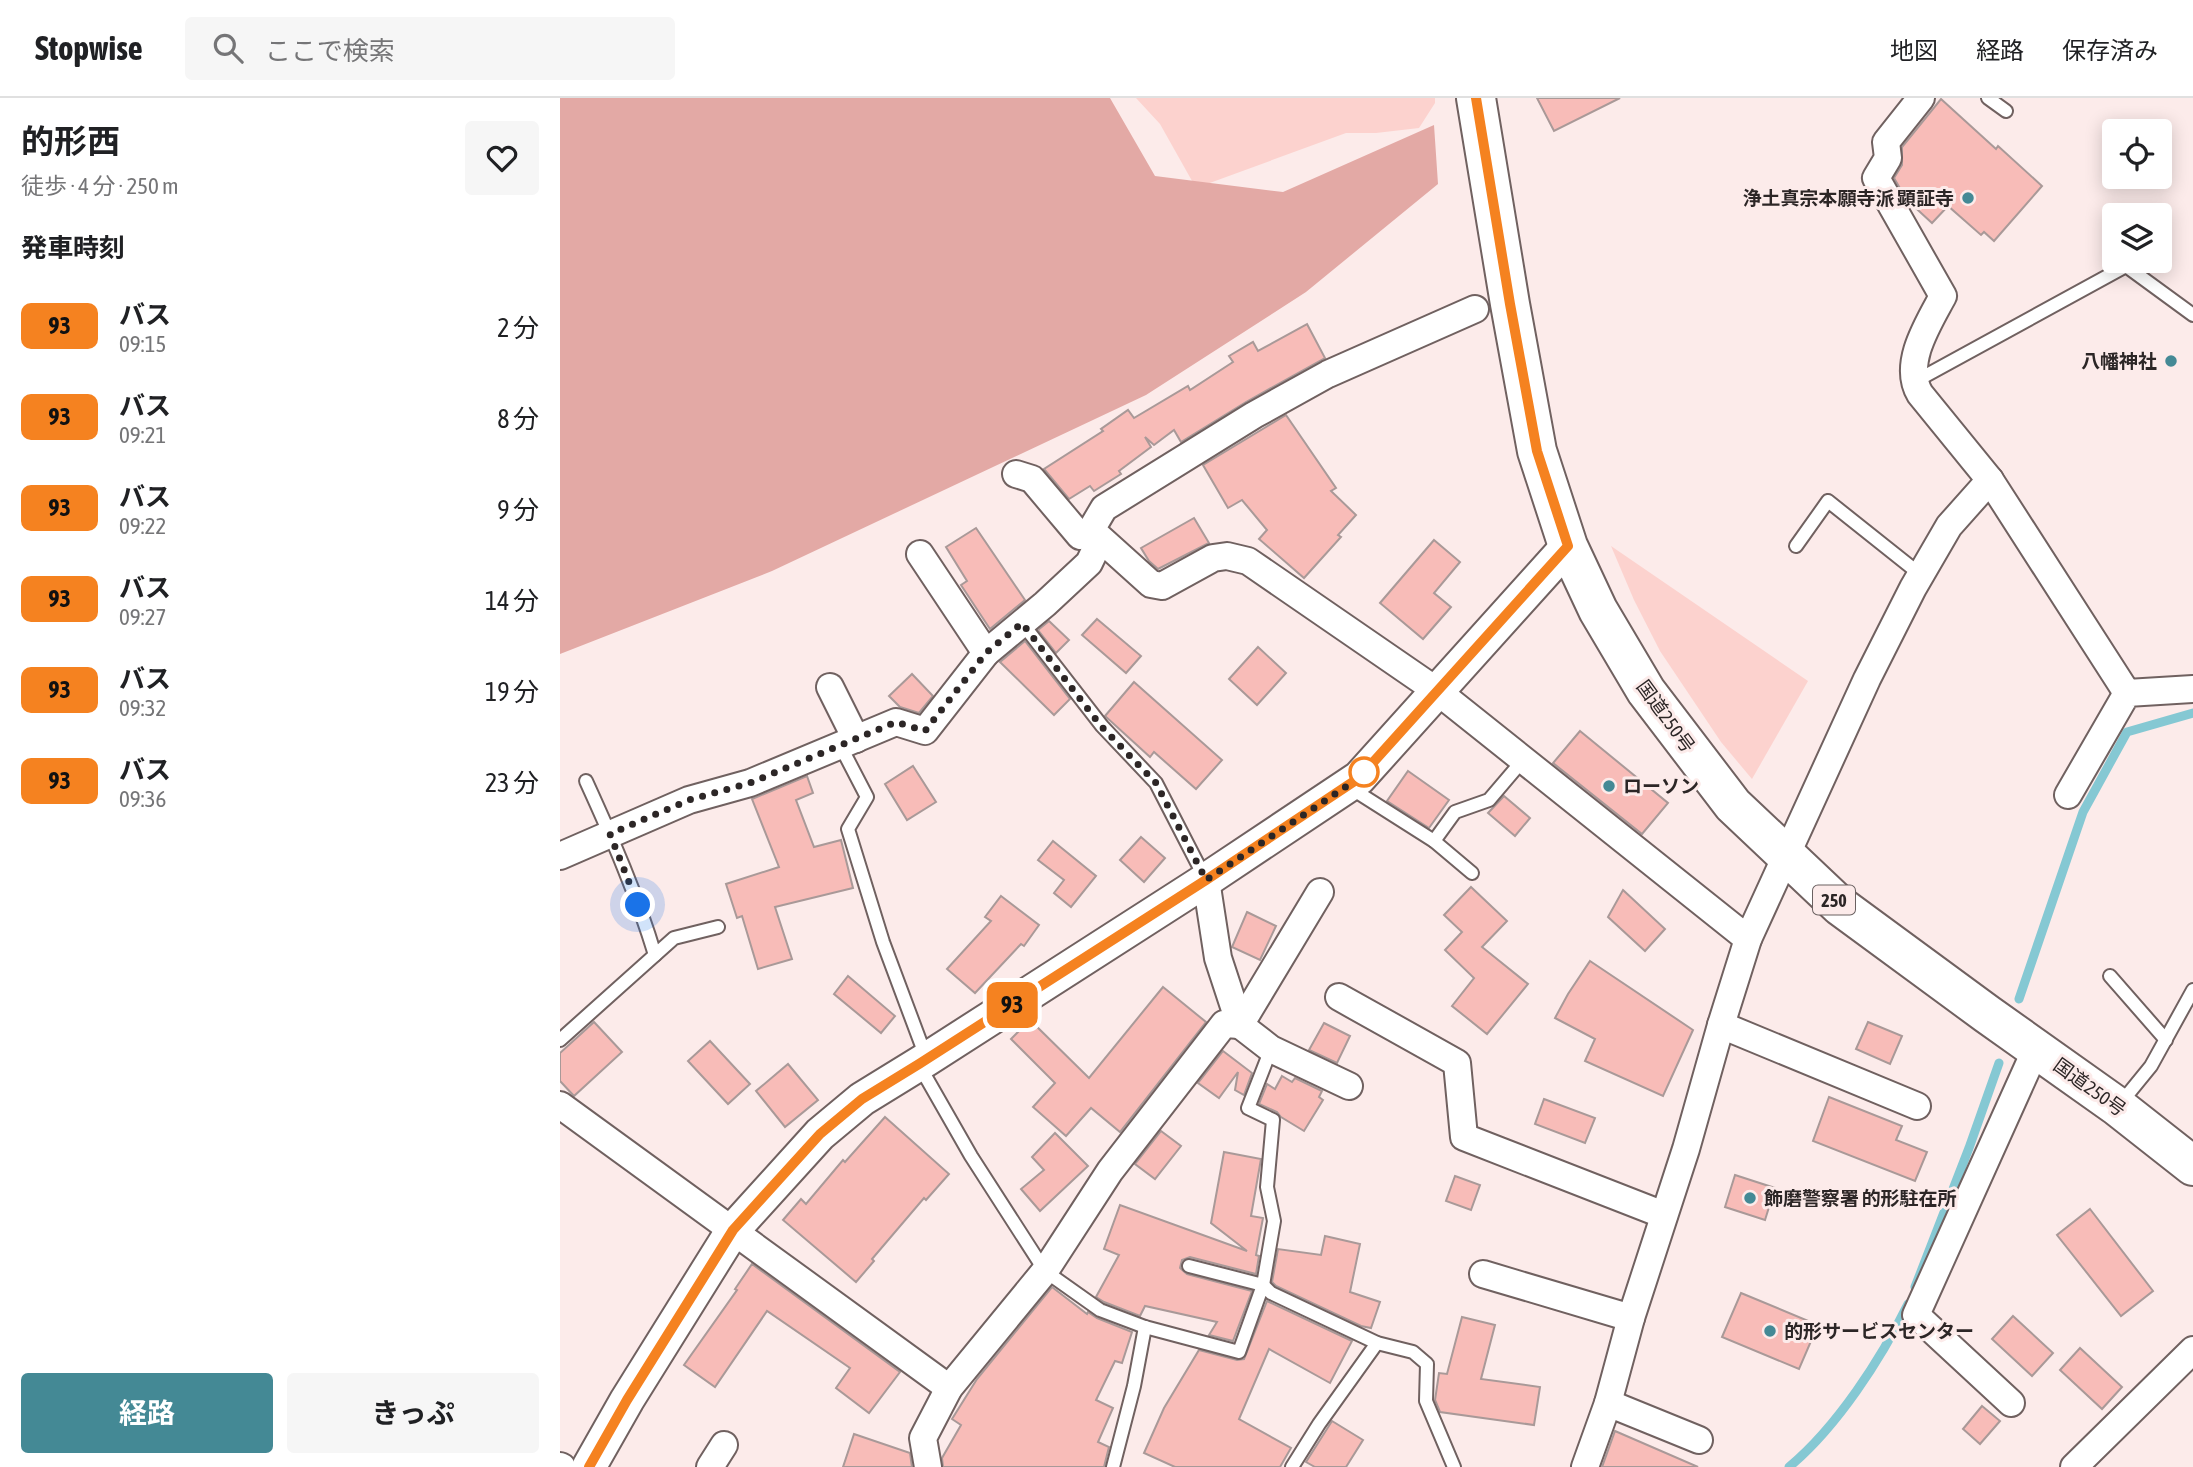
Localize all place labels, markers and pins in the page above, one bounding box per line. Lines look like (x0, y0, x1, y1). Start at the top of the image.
place label: 浄土真宗本願寺派 顕証寺 (1742, 187, 1954, 209)
marker: 浄土真宗本願寺派 顕証寺 (1960, 190, 1976, 206)
place label: 八幡神社 (2081, 350, 2157, 372)
marker: 八幡神社 (2163, 353, 2179, 369)
unlabelled marker (1349, 757, 1379, 787)
place label: ローソン (1623, 775, 1699, 797)
marker: ローソン (1601, 778, 1617, 794)
place label: 飾磨警察署 的形駐在所 (1764, 1187, 1957, 1209)
marker: 飾磨警察署 的形駐在所 (1742, 1190, 1758, 1206)
place label: 的形サービスセンター (1784, 1320, 1974, 1342)
marker: 的形サービスセンター (1762, 1323, 1778, 1339)

